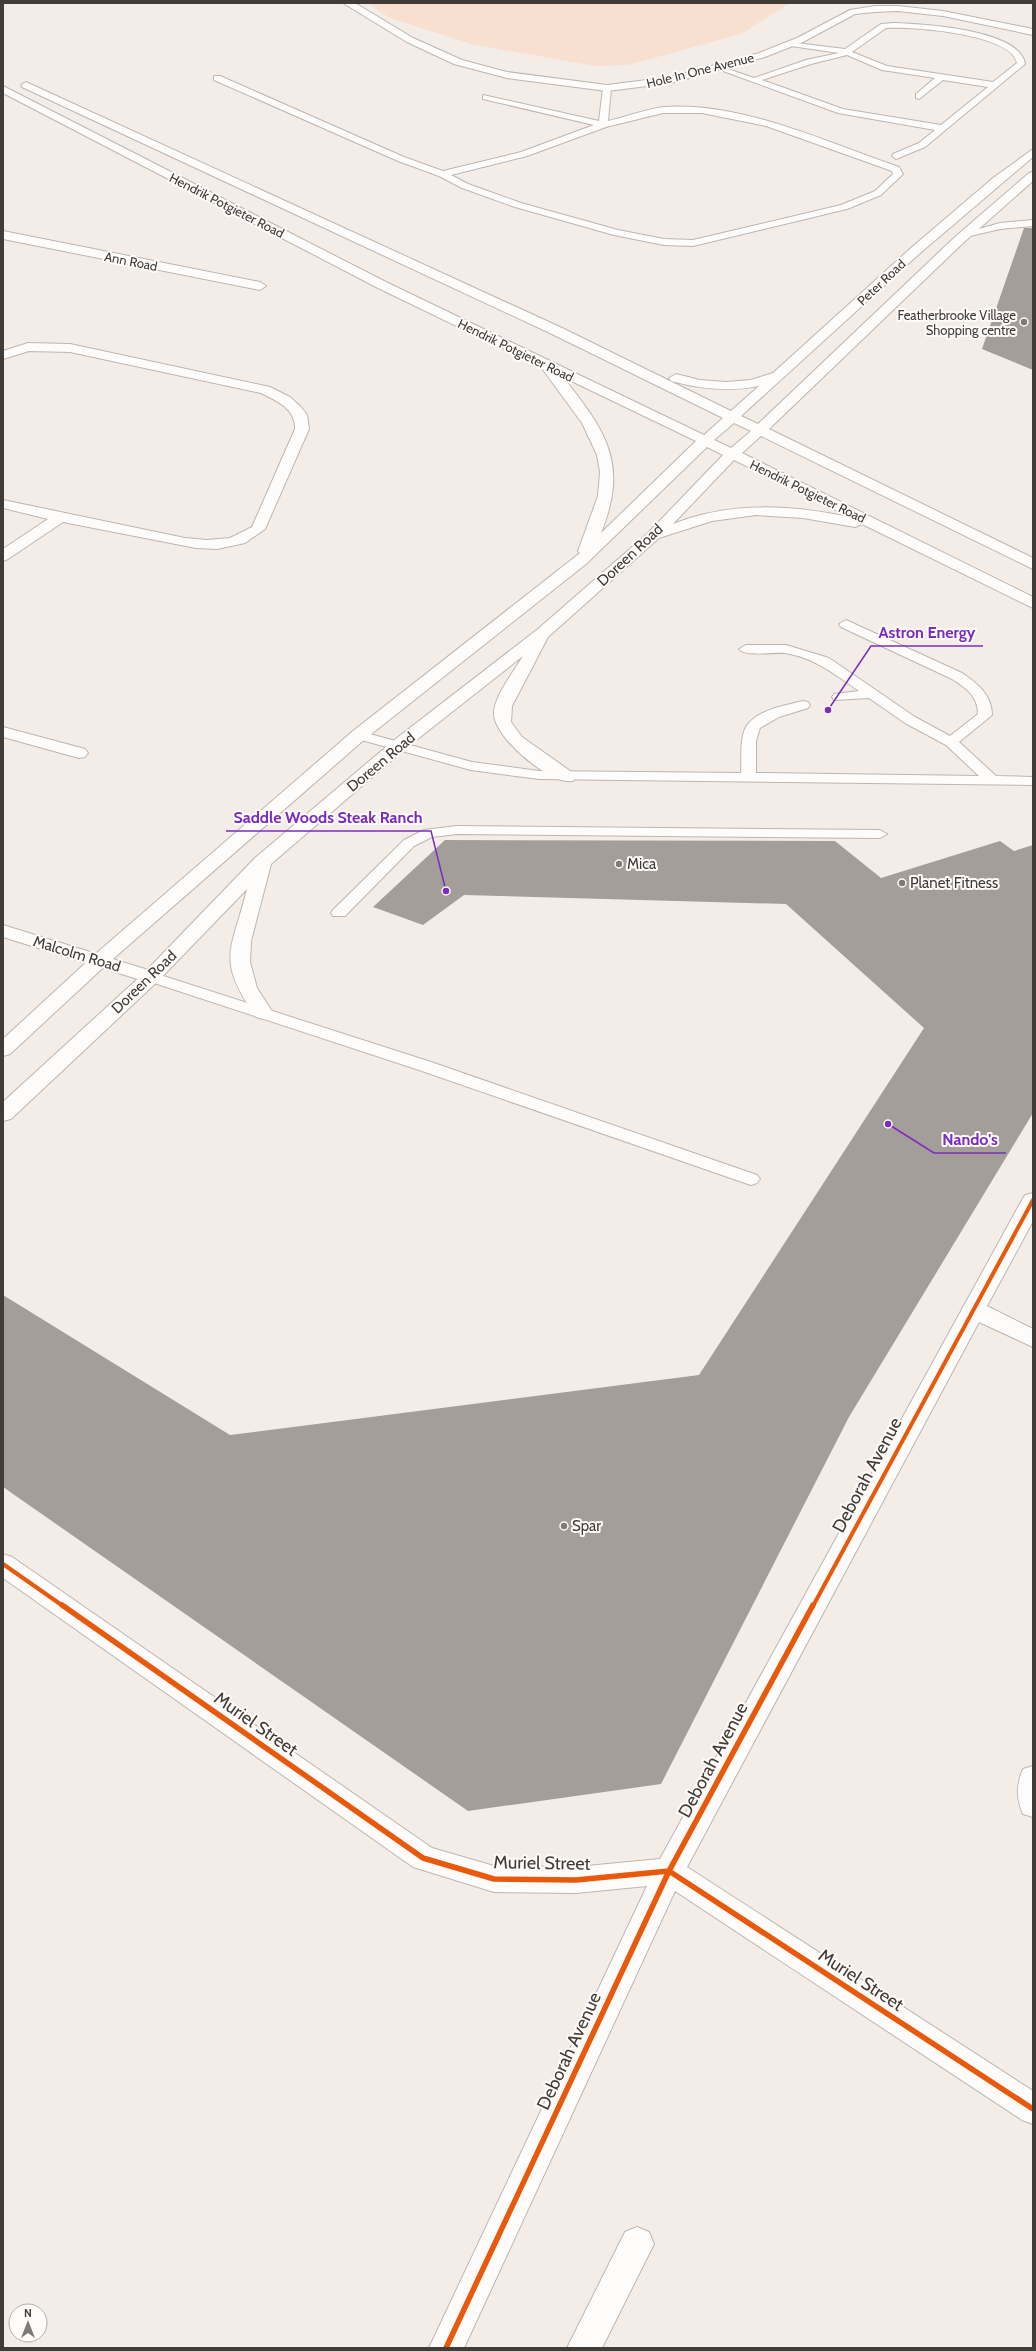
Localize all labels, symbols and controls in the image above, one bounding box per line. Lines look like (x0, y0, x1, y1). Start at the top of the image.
street label: Hole In One Avenue (645, 49, 756, 91)
street label: Hendrik Potgieter Road (167, 169, 287, 241)
street label: Ann Road (103, 248, 159, 274)
street label: Peter Road (854, 256, 908, 308)
place label: Featherbrooke Village Shopping centre (897, 307, 1016, 338)
street label: Hendrik Potgieter Road (456, 315, 576, 385)
marker: Featherbrooke Village Shopping centre (1019, 317, 1029, 327)
street label: Hendrik Potgieter Road (748, 456, 868, 526)
street label: Doreen Road (593, 520, 667, 590)
callout: Astron Energy (871, 618, 983, 646)
text: Astron Energy (879, 623, 976, 642)
street label: Doreen Road (343, 728, 419, 796)
callout: Saddle Woods Steak Ranch (226, 803, 431, 831)
text: Saddle Woods Steak Ranch (233, 808, 423, 827)
place label: Mica (627, 855, 657, 873)
marker: Mica (614, 859, 624, 869)
place label: Planet Fitness (910, 874, 998, 892)
marker: Planet Fitness (897, 878, 907, 888)
street label: Malcolm Road (31, 932, 123, 976)
street label: Doreen Road (108, 947, 180, 1017)
callout: Nando's (934, 1125, 1006, 1153)
text: Nando's (942, 1130, 998, 1149)
street label: Deborah Avenue (827, 1414, 907, 1536)
place label: Spar (572, 1517, 601, 1535)
marker: Spar (559, 1521, 569, 1531)
street label: Muriel Street (210, 1687, 302, 1761)
street label: Deborah Avenue (673, 1699, 753, 1821)
street label: Muriel Street (493, 1851, 591, 1875)
street label: Muriel Street (814, 1944, 908, 2016)
street label: Deborah Avenue (532, 1989, 606, 2113)
north arrow (8, 2303, 48, 2343)
text: N (24, 2306, 32, 2320)

